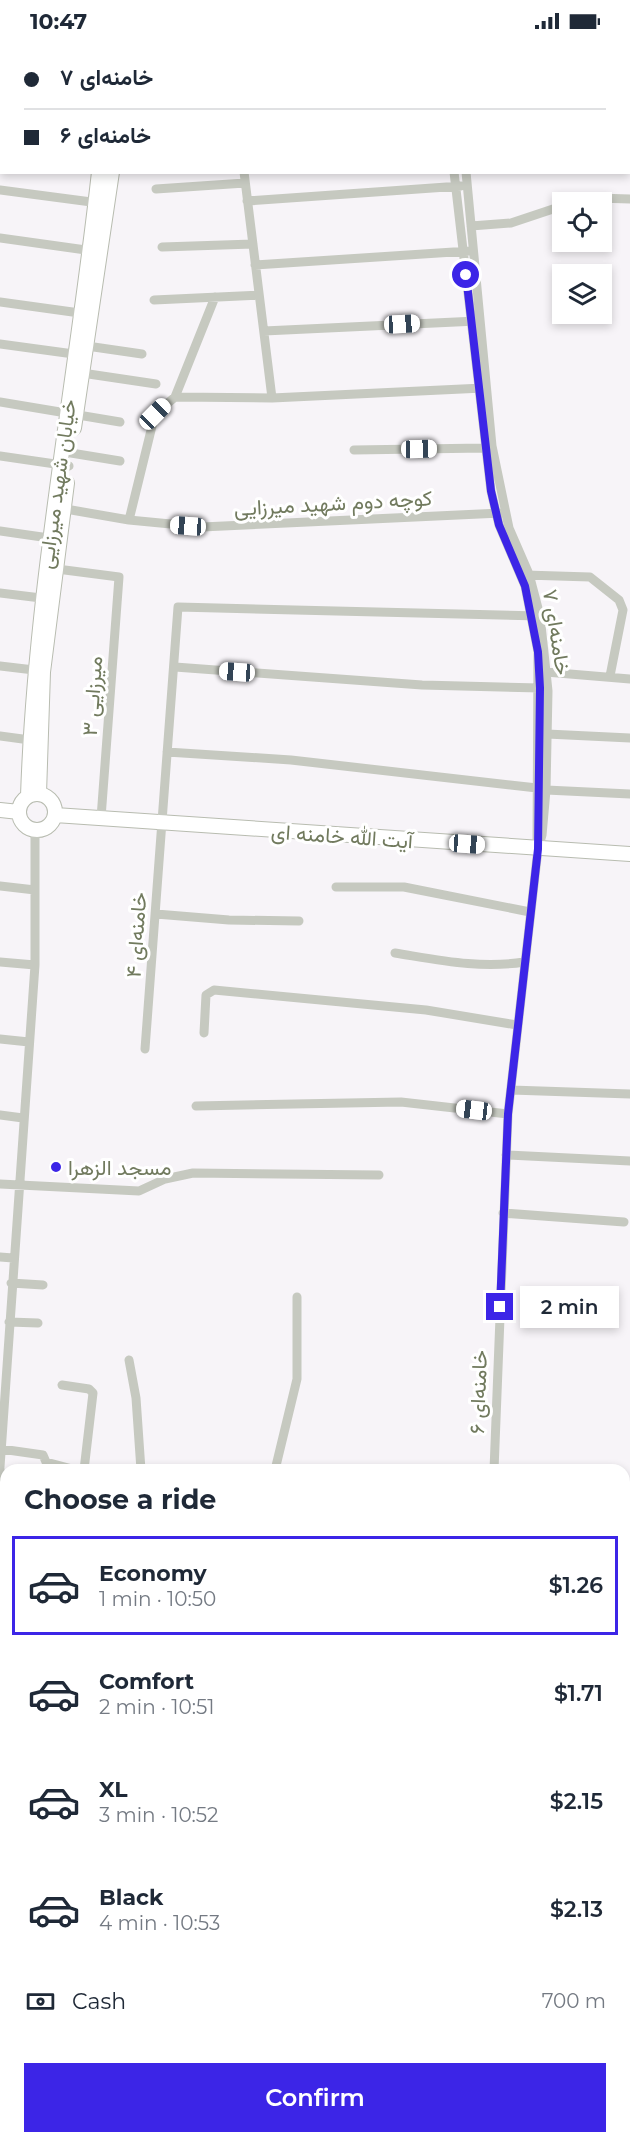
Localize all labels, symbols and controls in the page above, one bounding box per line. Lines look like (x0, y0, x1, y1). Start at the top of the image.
text: 10:47 (30, 8, 87, 35)
text: خامنه‌ای ۷ (60, 64, 153, 91)
text: خامنه‌ای ۶ (60, 122, 151, 149)
map controls (552, 192, 612, 324)
button: locate (552, 192, 612, 252)
route start (452, 261, 479, 288)
button: layers (552, 264, 612, 324)
car (384, 314, 420, 334)
car (136, 395, 174, 433)
street label: خیابان شهید میرزایی (33, 398, 82, 570)
car (401, 440, 437, 458)
street label: کوچه دوم شهید میرزایی (233, 485, 433, 523)
car (169, 516, 207, 536)
street label: خامنه‌ای ۷ (538, 587, 576, 677)
street label: میرزایی ۳ (77, 655, 108, 737)
car (218, 662, 256, 682)
street label: آیت الله خامنه ای (270, 819, 416, 854)
car (448, 834, 486, 854)
street label: خامنه‌ای ۴ (121, 891, 151, 979)
car (455, 1099, 493, 1121)
place label: مسجد الزهرا (68, 1155, 171, 1181)
marker: مسجد الزهرا (49, 1160, 63, 1174)
callout: 2 min (521, 1286, 620, 1328)
route end (486, 1293, 513, 1320)
text: 2 min (541, 1295, 598, 1319)
street label: خامنه‌ای ۶ (464, 1350, 492, 1434)
text: Choose a ride (24, 1483, 216, 1516)
icon: car (27, 1559, 81, 1613)
text: Economy (99, 1560, 207, 1587)
text: $1.26 (549, 1572, 603, 1599)
text: 1 min · 10:50 (99, 1587, 216, 1611)
icon: car (27, 1667, 81, 1721)
text: Comfort (99, 1668, 194, 1695)
text: $1.71 (554, 1680, 603, 1707)
text: 2 min · 10:51 (99, 1695, 214, 1719)
icon: car (27, 1775, 81, 1829)
text: XL (99, 1776, 128, 1803)
text: $2.15 (550, 1788, 603, 1815)
text: 3 min · 10:52 (99, 1803, 218, 1827)
icon: car (27, 1883, 81, 1937)
text: Black (99, 1884, 163, 1911)
text: $2.13 (550, 1896, 603, 1923)
text: 4 min · 10:53 (99, 1911, 220, 1935)
icon: cash (24, 1985, 57, 2018)
text: Cash (72, 1988, 126, 2015)
text: 700 m (542, 1989, 606, 2013)
button: Confirm (24, 2063, 606, 2132)

